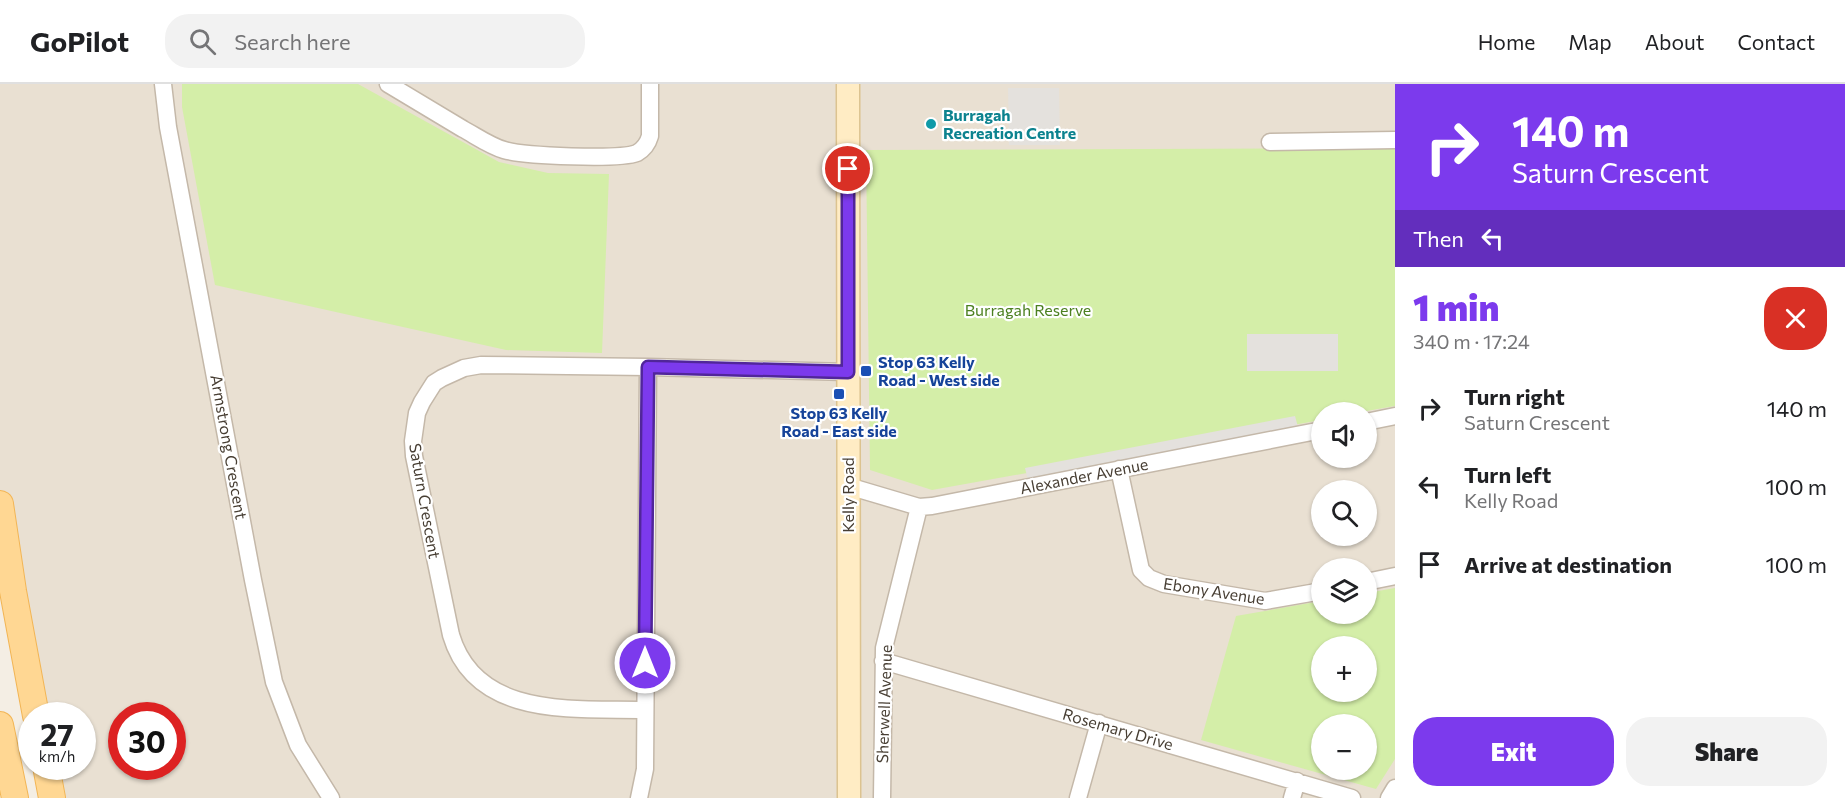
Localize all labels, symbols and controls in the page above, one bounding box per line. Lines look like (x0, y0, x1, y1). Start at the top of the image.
search box (165, 14, 585, 68)
text: GoPilot (30, 24, 129, 58)
icon: search (186, 25, 219, 58)
text: Search here (234, 28, 351, 55)
text: Home (1478, 29, 1535, 54)
text: Map (1568, 29, 1612, 54)
text: About (1645, 29, 1704, 54)
text: Contact (1737, 29, 1815, 54)
text: 140 m (1512, 104, 1629, 156)
place label: Burragah Recreation Centre (943, 105, 1076, 142)
icon: right (1413, 108, 1491, 186)
marker: Burragah Recreation Centre (924, 117, 938, 131)
pin (822, 143, 873, 194)
icon: arrive (831, 152, 864, 185)
text: Saturn Crescent (1512, 156, 1709, 189)
icon: left (1476, 222, 1509, 255)
text: Then (1413, 225, 1464, 252)
text: 1 min (1413, 284, 1499, 328)
button: close (1764, 287, 1827, 350)
park label: Burragah Reserve (965, 300, 1091, 319)
text: 340 m · 17:24 (1413, 329, 1530, 353)
place label: Stop 63 Kelly Road - West side (878, 352, 1000, 389)
marker: Stop 63 Kelly Road - West side (859, 364, 873, 378)
street label: Armstrong Crescent (207, 373, 252, 521)
text: Turn right (1464, 383, 1565, 410)
marker: Stop 63 Kelly Road - East side (832, 387, 846, 401)
icon: right (1413, 392, 1446, 425)
text: 140 m (1767, 395, 1827, 422)
map controls (1311, 402, 1377, 780)
button: sound (1311, 402, 1377, 468)
place label: Stop 63 Kelly Road - East side (781, 403, 897, 440)
text: Saturn Crescent (1464, 410, 1610, 434)
street label: Saturn Crescent (406, 442, 445, 560)
street label: Alexander Avenue (1018, 454, 1150, 497)
street label: Kelly Road (838, 457, 857, 533)
text: Turn left (1464, 461, 1551, 488)
icon: left (1413, 470, 1446, 503)
text: 100 m (1765, 473, 1827, 500)
button: search (1311, 480, 1377, 546)
text: Kelly Road (1464, 488, 1558, 512)
icon: arrive (1413, 548, 1446, 581)
text: Arrive at destination (1464, 551, 1672, 578)
text: 100 m (1765, 551, 1827, 578)
button: layers (1311, 558, 1377, 624)
street label: Ebony Avenue (1162, 573, 1266, 608)
position arrow (613, 631, 677, 695)
button: + (1311, 636, 1377, 702)
street label: Sherwell Avenue (872, 644, 895, 764)
speed limit sign: 30 (108, 702, 186, 780)
street label: Rosemary Drive (1061, 704, 1176, 753)
button: − (1311, 714, 1377, 780)
text: 27 (40, 715, 74, 752)
button: Exit (1413, 717, 1614, 786)
button: Share (1626, 717, 1827, 786)
text: km/h (39, 747, 75, 765)

